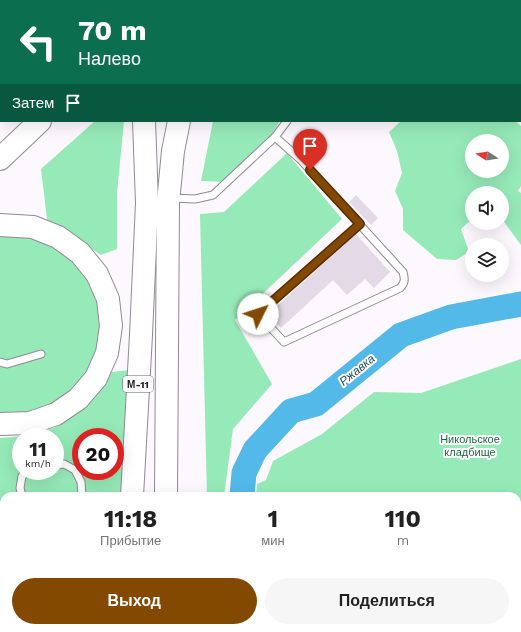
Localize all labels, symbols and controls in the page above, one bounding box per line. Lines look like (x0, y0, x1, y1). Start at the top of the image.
text: 70 m (78, 14, 147, 47)
icon: left (12, 16, 64, 68)
text: Налево (78, 48, 141, 69)
icon: arrive (62, 92, 84, 114)
text: Затем (12, 94, 54, 112)
pin (293, 129, 327, 170)
north arrow (465, 134, 509, 178)
map controls (465, 134, 509, 282)
icon: arrive (299, 135, 321, 157)
button: sound (465, 186, 509, 230)
button: layers (465, 238, 509, 282)
position arrow (237, 293, 279, 335)
water label: Ржавка (336, 351, 378, 389)
road number: М-11 (123, 376, 153, 392)
speed limit sign: 20 (72, 428, 124, 480)
park label: Никольское кладбище (440, 433, 500, 459)
text: 11 (29, 437, 47, 461)
text: km/h (25, 458, 51, 469)
text: 11:18 (104, 505, 157, 533)
text: 1 (268, 505, 278, 533)
text: 110 (385, 505, 421, 533)
text: Прибытие (100, 533, 161, 548)
text: мин (261, 533, 285, 548)
text: m (397, 533, 409, 548)
button: Выход (12, 578, 257, 624)
button: Поделиться (265, 578, 509, 624)

